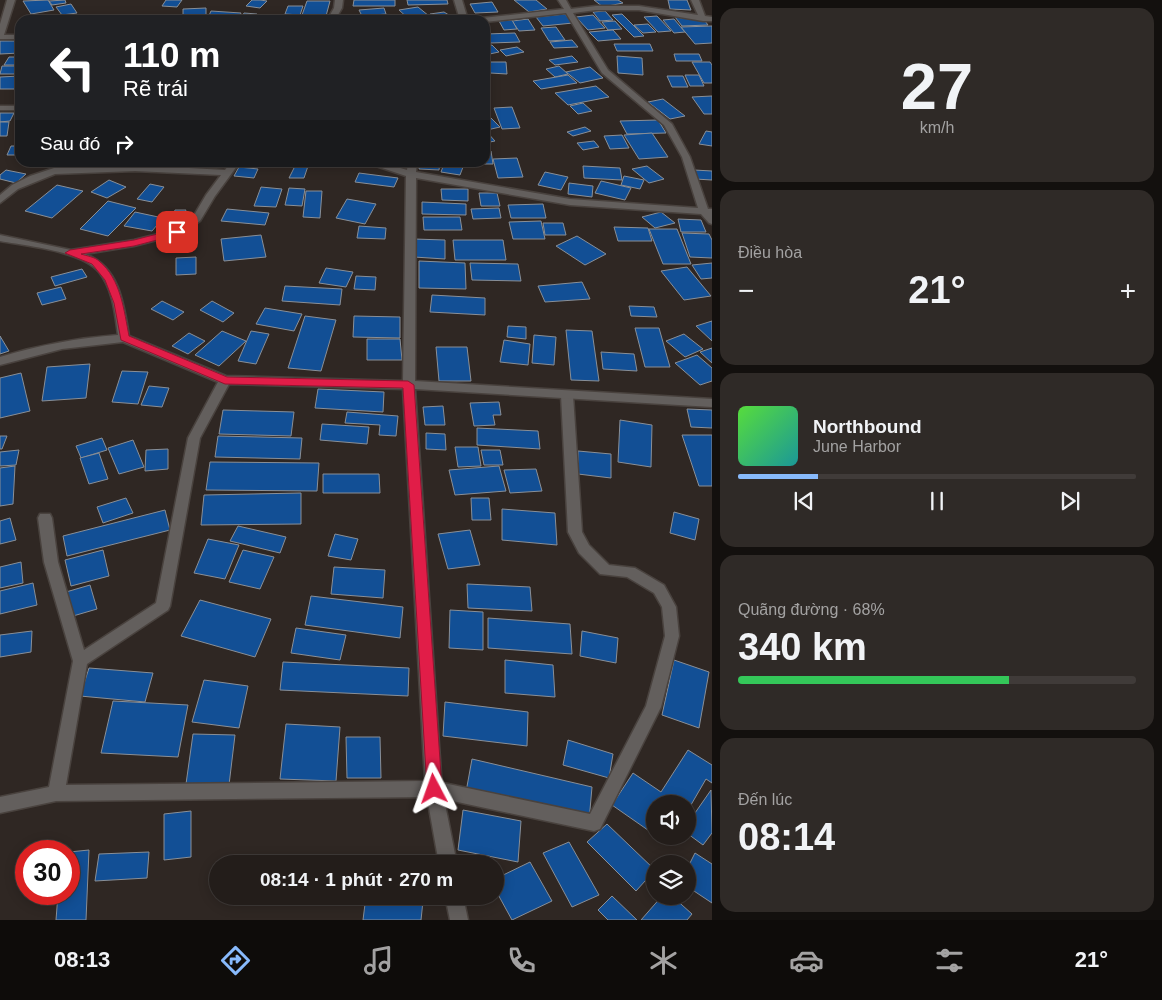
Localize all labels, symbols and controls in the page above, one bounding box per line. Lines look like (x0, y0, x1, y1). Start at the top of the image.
icon: left (40, 35, 105, 100)
text: 110 m (123, 35, 220, 74)
text: 27 (901, 50, 973, 123)
text: Rẽ trái (123, 76, 188, 101)
text: km/h (920, 119, 954, 136)
icon: right (110, 130, 138, 158)
text: Sau đó (40, 133, 100, 154)
pin (156, 211, 198, 253)
icon: arrive (163, 218, 191, 246)
text: Điều hòa (738, 244, 802, 261)
text: 21° (908, 269, 966, 311)
text: − (738, 275, 754, 306)
text: + (1120, 275, 1136, 306)
text: Northbound (813, 416, 922, 437)
text: June Harbor (813, 438, 901, 455)
icon: previous (790, 487, 818, 515)
icon: pause (923, 487, 951, 515)
icon: next (1056, 487, 1084, 515)
text: Quãng đường · 68% (738, 601, 885, 618)
text: 340 km (738, 626, 867, 668)
position arrow (407, 762, 459, 814)
text: Đến lúc (738, 791, 792, 808)
map controls (646, 795, 696, 905)
button: sound (646, 795, 696, 845)
text: 08:14 (738, 816, 835, 858)
speed limit sign: 30 (15, 840, 80, 905)
button: layers (646, 855, 696, 905)
text: 08:14 · 1 phút · 270 m (260, 869, 453, 890)
icon: directions (218, 943, 253, 978)
icon: music (361, 943, 396, 978)
icon: phone (504, 943, 539, 978)
icon: climate (646, 943, 681, 978)
icon: car (789, 943, 824, 978)
icon: filters (932, 943, 967, 978)
text: 08:13 (54, 947, 110, 972)
text: 21° (1075, 947, 1108, 972)

